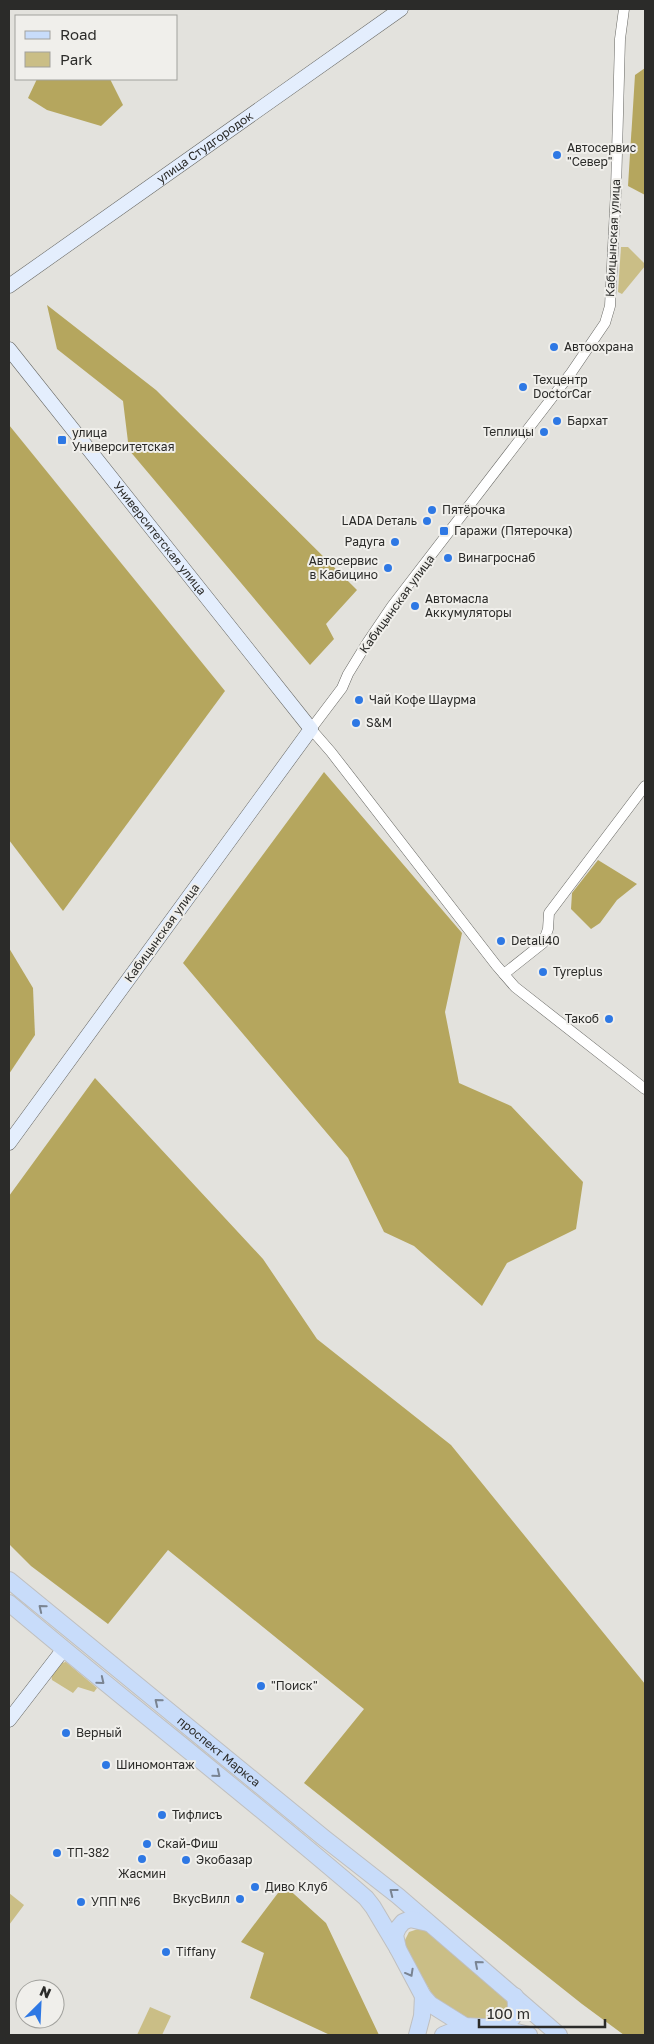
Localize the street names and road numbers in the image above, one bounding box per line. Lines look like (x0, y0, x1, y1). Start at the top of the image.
street label: улица Студгородок (154, 108, 256, 186)
street label: Кабицынская улица (602, 179, 623, 297)
street label: Университетская улица (110, 478, 210, 598)
street label: Кабицынская улица (356, 552, 437, 656)
street label: Кабицынская улица (121, 881, 202, 985)
street label: проспект Маркса (174, 1713, 263, 1790)

